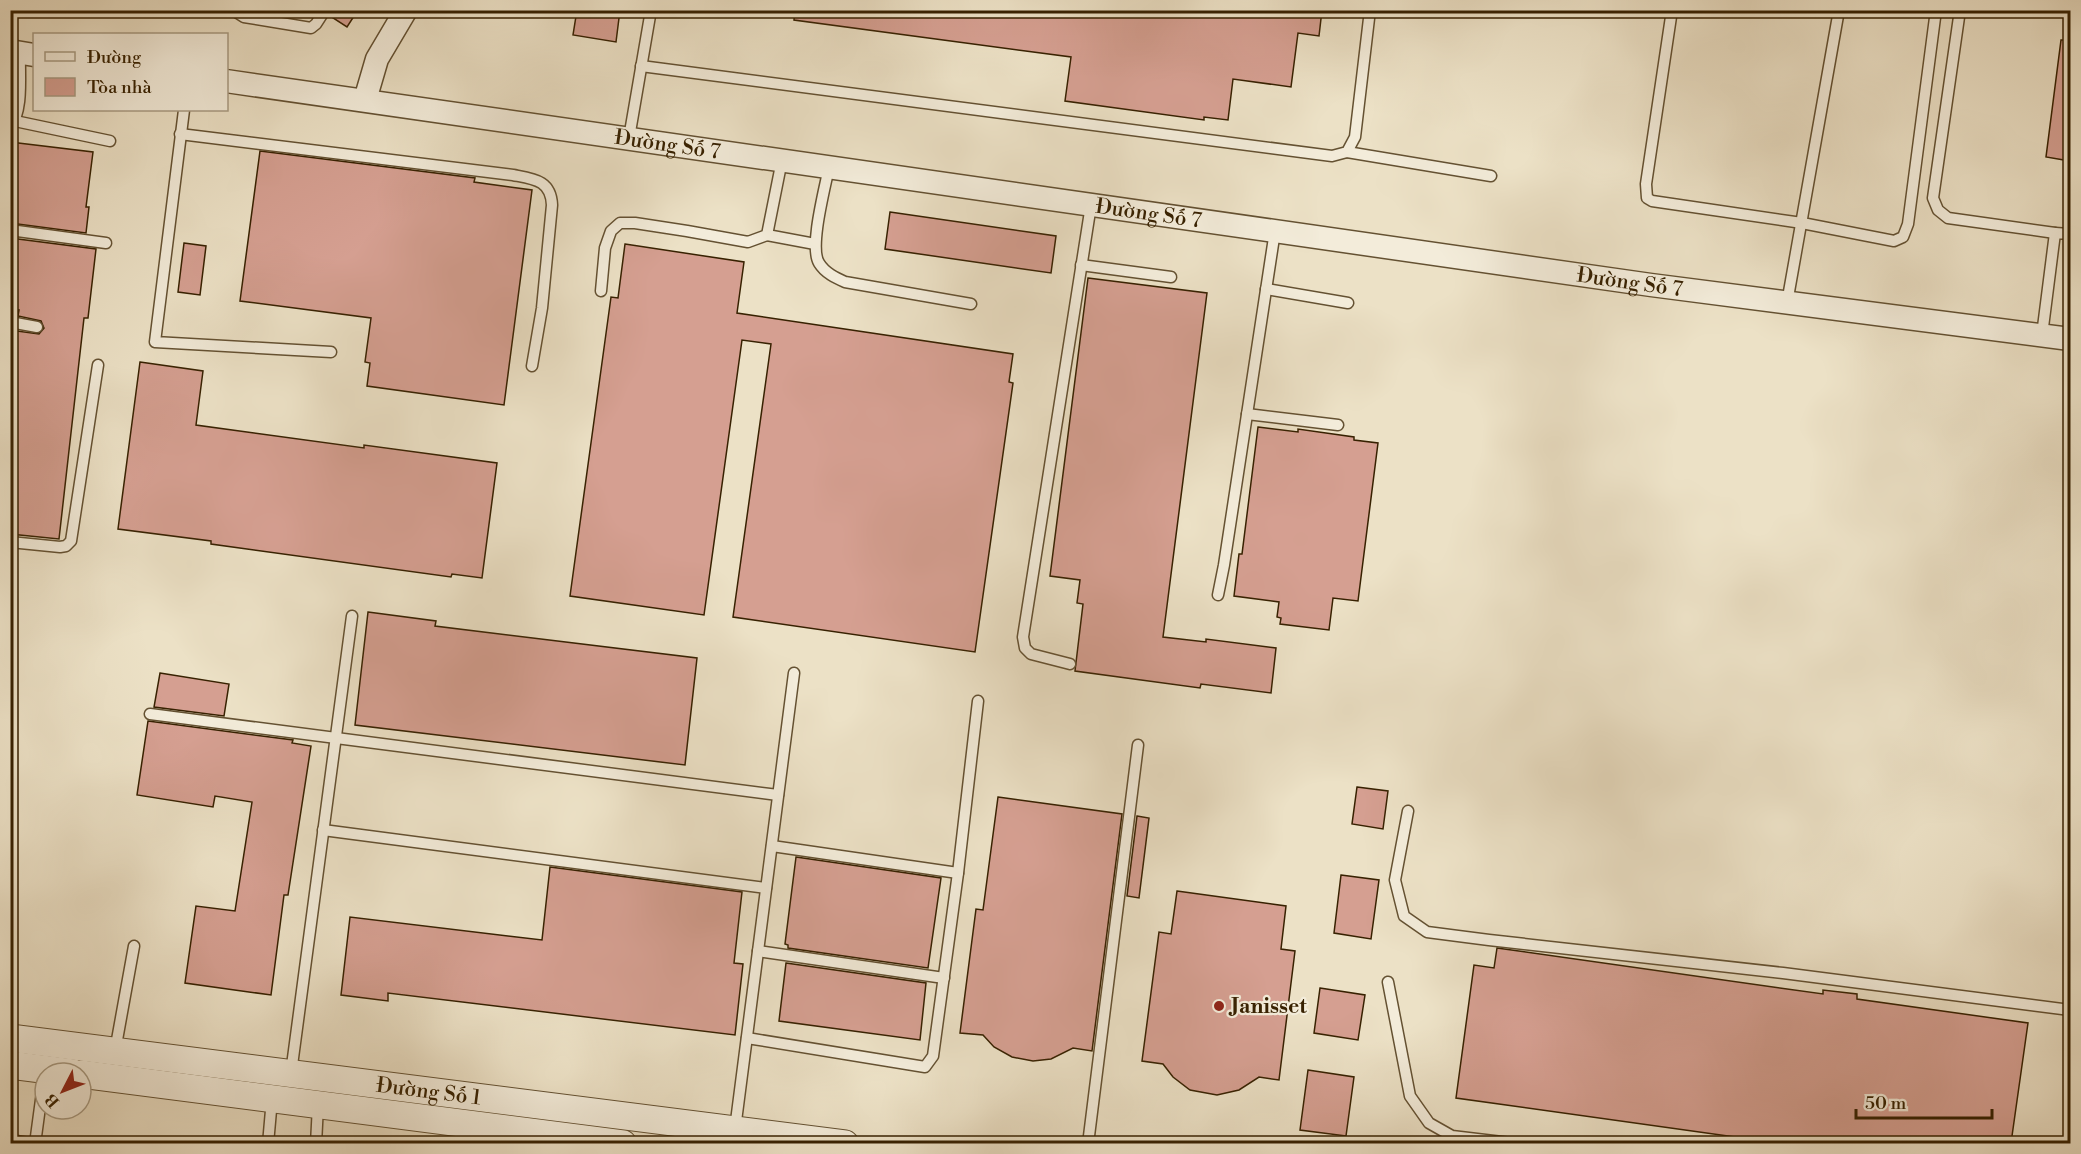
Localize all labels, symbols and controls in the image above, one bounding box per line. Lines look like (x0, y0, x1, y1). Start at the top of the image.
legend (33, 33, 228, 111)
text: Đường (87, 46, 142, 69)
text: Tòa nhà (87, 76, 152, 99)
street label: Đường Số 7 (613, 125, 722, 166)
street label: Đường Số 7 (1094, 194, 1203, 235)
street label: Đường Số 7 (1575, 263, 1684, 303)
place label: Janisset (1228, 994, 1307, 1020)
marker: Janisset (1212, 999, 1226, 1013)
north arrow (33, 1061, 93, 1121)
street label: Đường Số 1 (375, 1073, 482, 1112)
scale bar (1856, 1082, 1992, 1120)
text: B (41, 1089, 64, 1112)
text: 50 m (1865, 1092, 1907, 1115)

